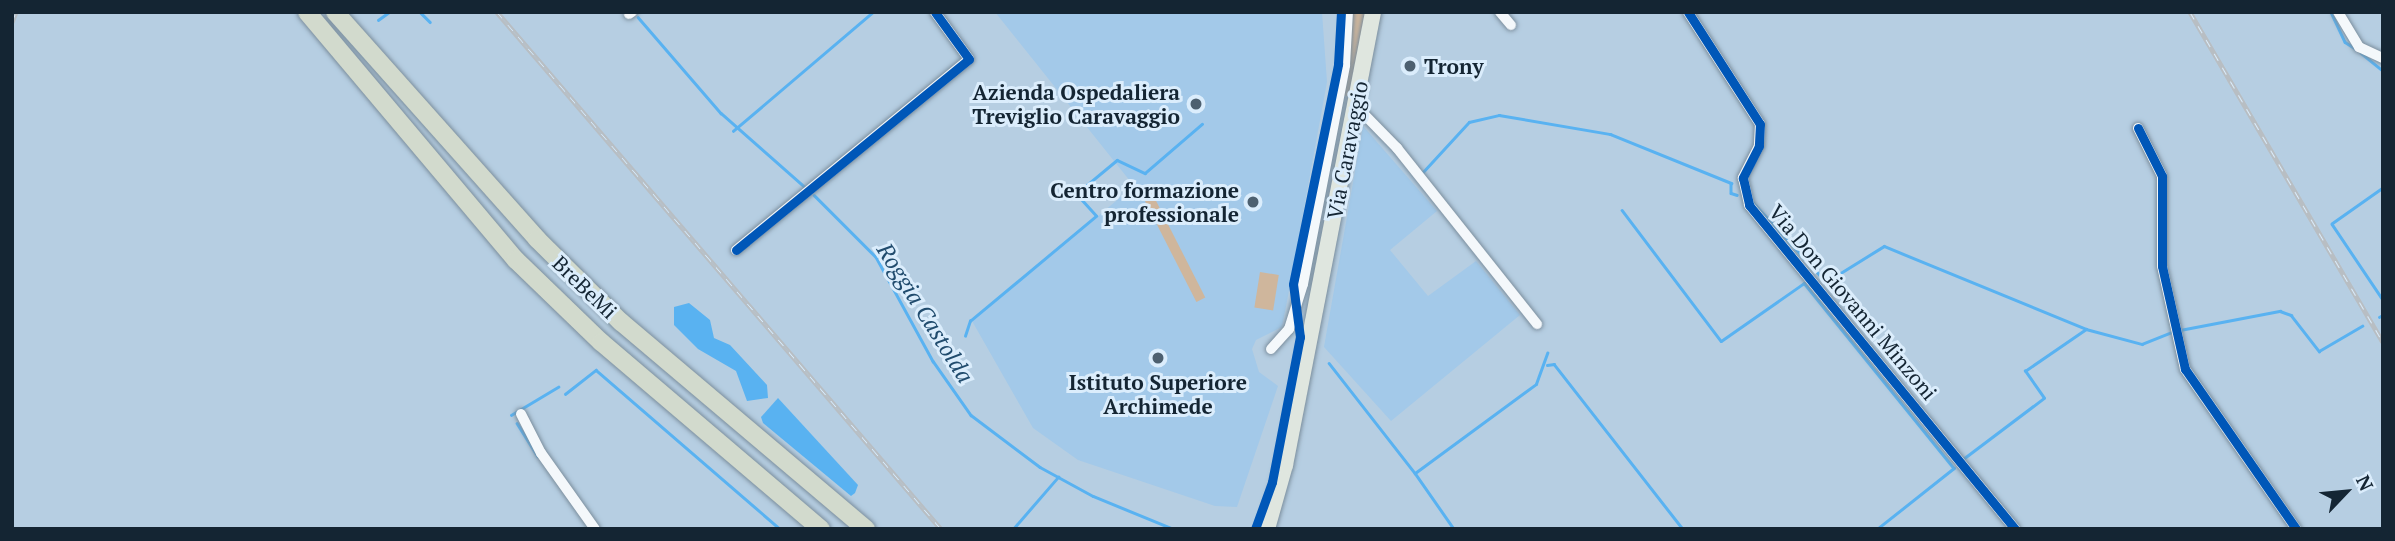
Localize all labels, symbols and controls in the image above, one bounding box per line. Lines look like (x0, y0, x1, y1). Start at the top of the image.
place label: Trony (1424, 53, 1484, 79)
marker: Trony (1402, 58, 1418, 74)
place label: Azienda Ospedaliera Treviglio Caravaggio (972, 79, 1180, 129)
street label: Via Caravaggio (1321, 79, 1373, 221)
marker: Azienda Ospedaliera Treviglio Caravaggio (1186, 94, 1206, 114)
place label: Centro formazione professionale (1050, 177, 1239, 227)
marker: Centro formazione professionale (1245, 194, 1261, 210)
street label: Via Don Giovanni Minzoni (1764, 199, 1942, 405)
water label: Roggia Castolda (871, 238, 979, 388)
street label: BreBeMi (548, 250, 622, 324)
marker: Istituto Superiore Archimede (1150, 350, 1166, 366)
place label: Istituto Superiore Archimede (1069, 369, 1247, 419)
north arrow (2311, 457, 2381, 527)
text: N (2351, 471, 2380, 495)

